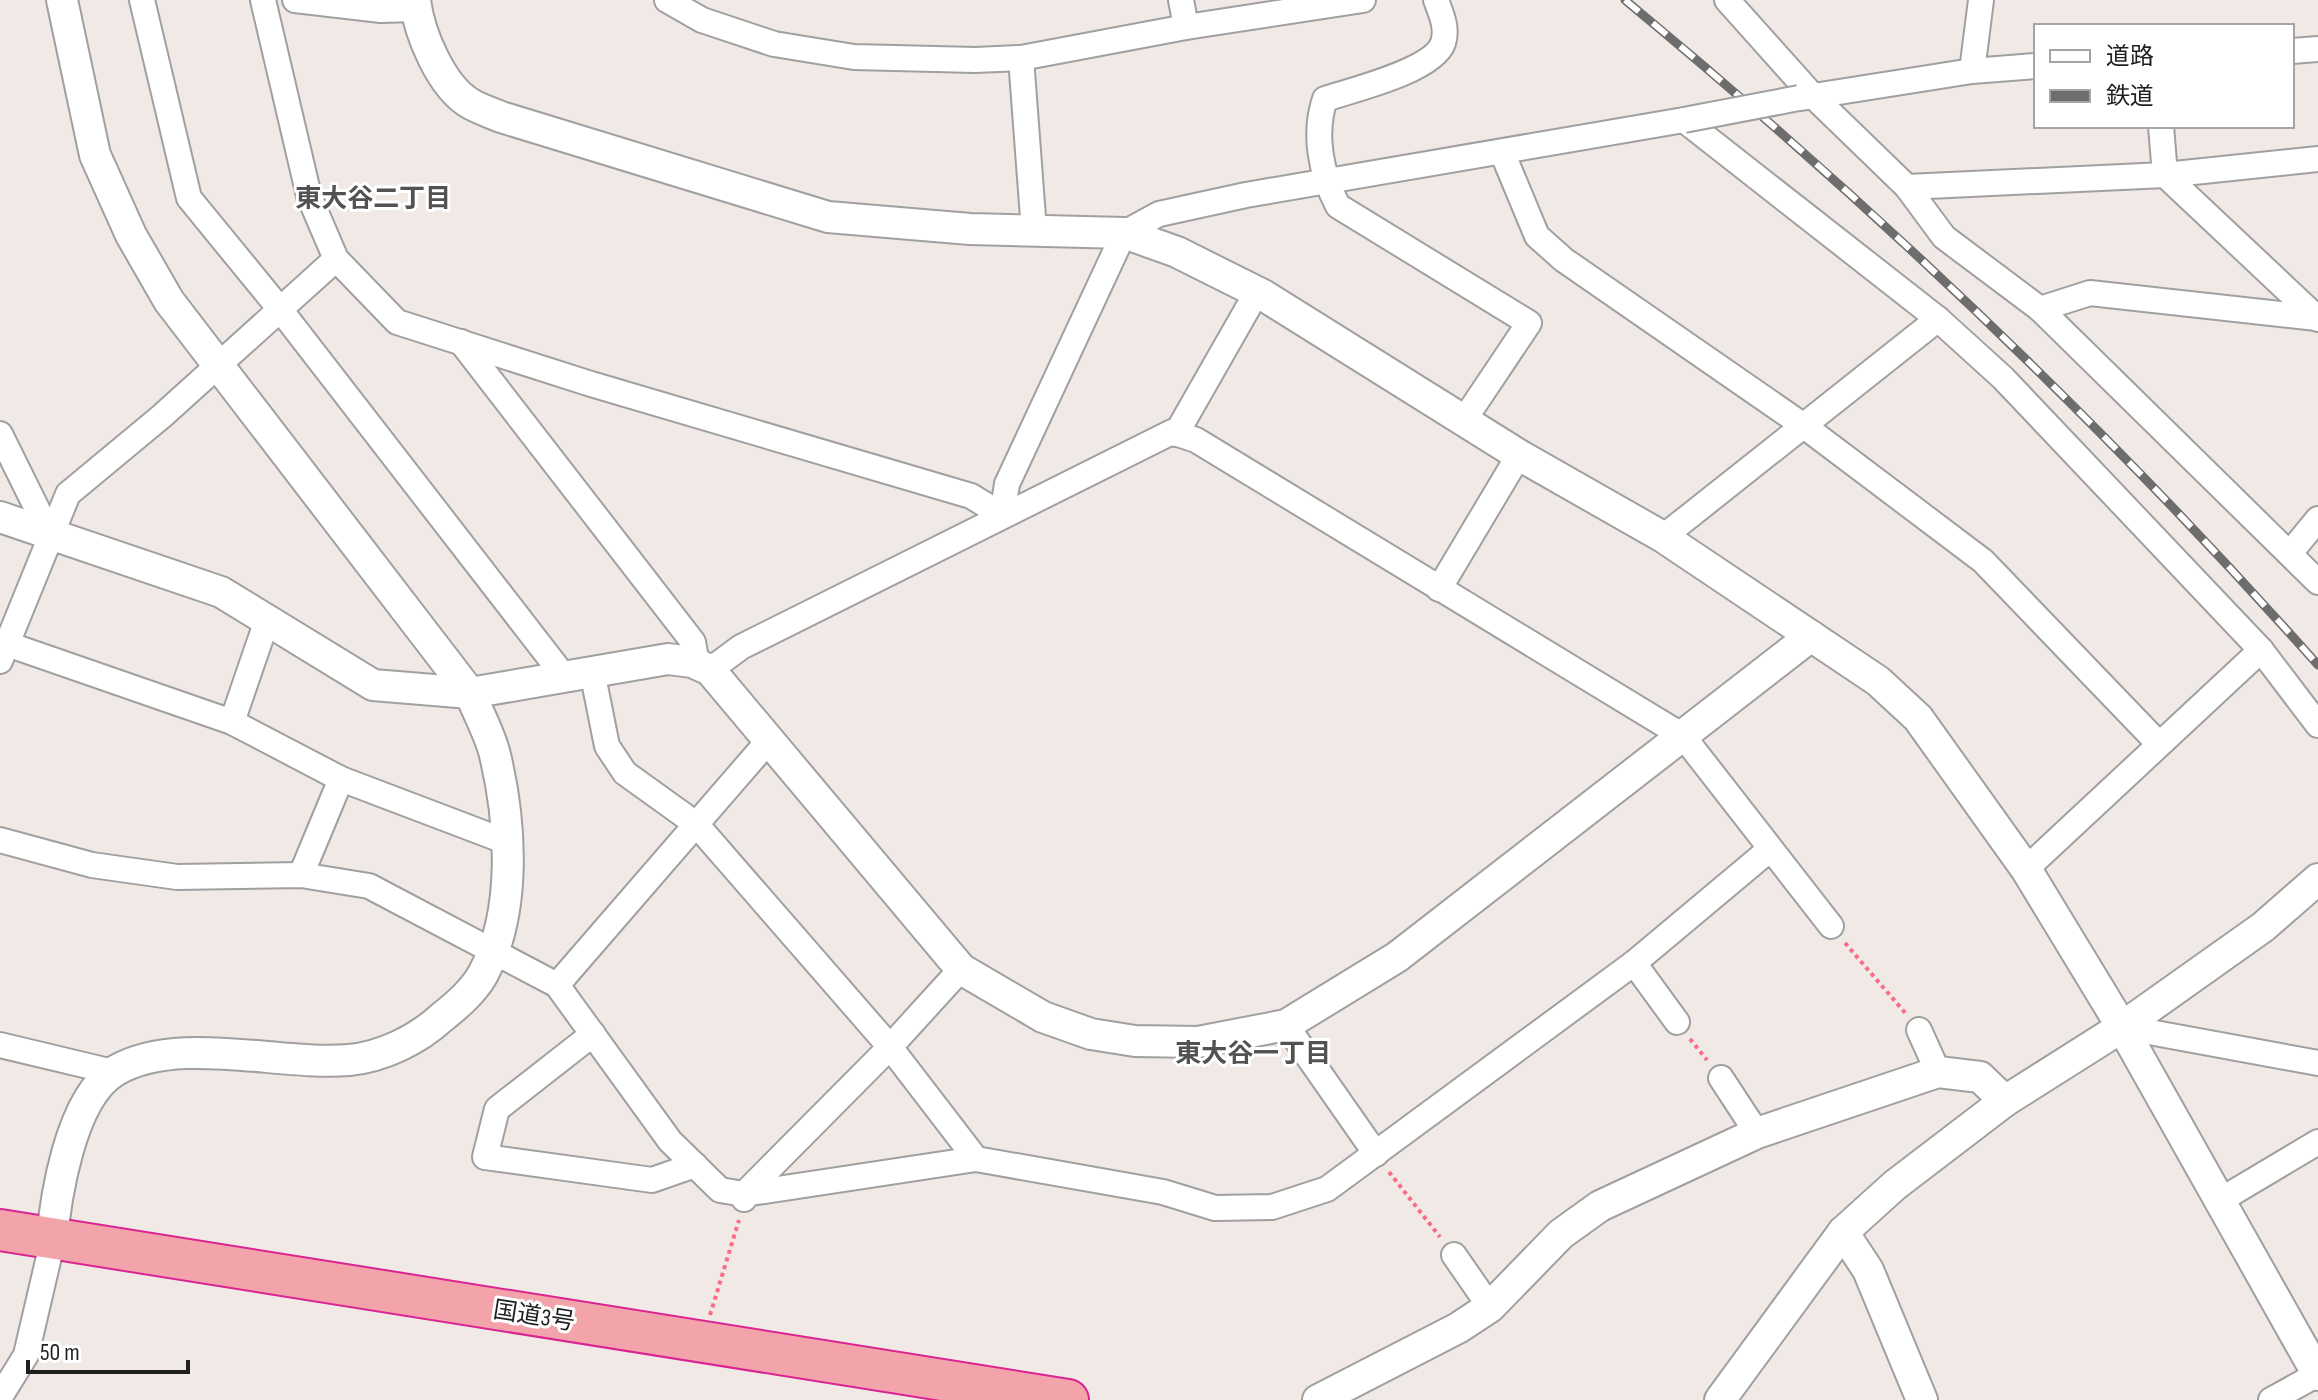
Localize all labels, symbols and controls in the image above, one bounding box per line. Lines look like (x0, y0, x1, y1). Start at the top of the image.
legend (2034, 24, 2294, 128)
text: 道路 (2106, 42, 2154, 71)
text: 鉄道 (2106, 82, 2154, 111)
district label: 東大谷二丁目 (295, 184, 451, 215)
district label: 東大谷一丁目 (1175, 1039, 1331, 1070)
street label: 国道3号 (491, 1295, 577, 1337)
scale bar (28, 1324, 188, 1374)
text: 50 m (40, 1338, 80, 1367)

